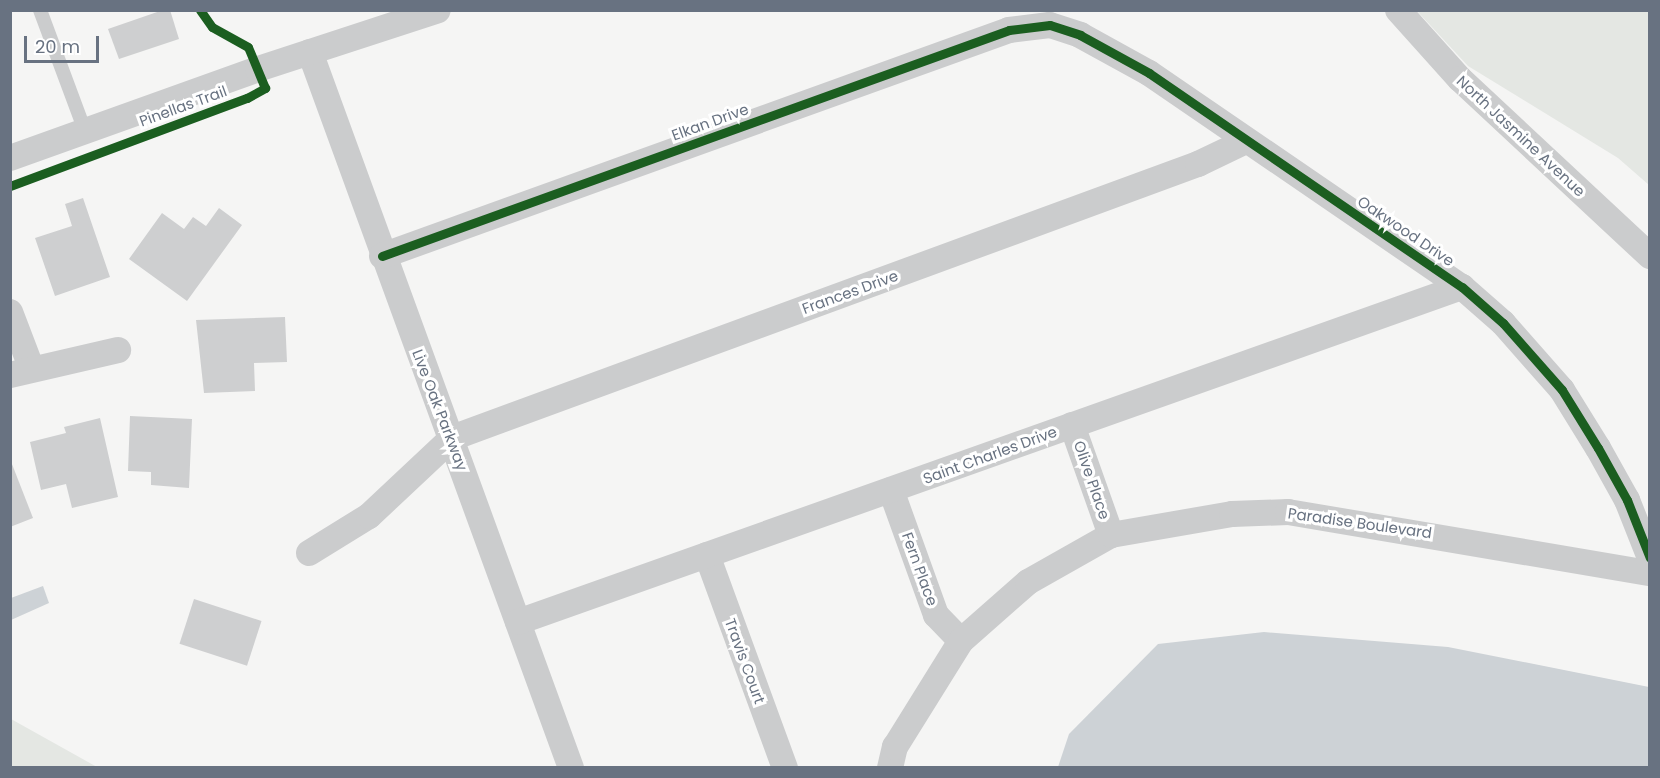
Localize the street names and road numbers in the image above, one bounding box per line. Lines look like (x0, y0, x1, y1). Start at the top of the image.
street label: North Jasmine Avenue (1453, 72, 1589, 200)
street label: Pinellas Trail (137, 82, 229, 130)
street label: Elkan Drive (669, 100, 751, 144)
street label: Oakwood Drive (1354, 192, 1458, 270)
street label: Frances Drive (800, 266, 900, 318)
street label: Live Oak Parkway (409, 347, 471, 473)
street label: Saint Charles Drive (921, 422, 1059, 488)
street label: Olive Place (1070, 438, 1114, 522)
street label: Paradise Boulevard (1287, 504, 1433, 542)
street label: Fern Place (898, 530, 942, 608)
street label: Travis Court (721, 616, 769, 706)

